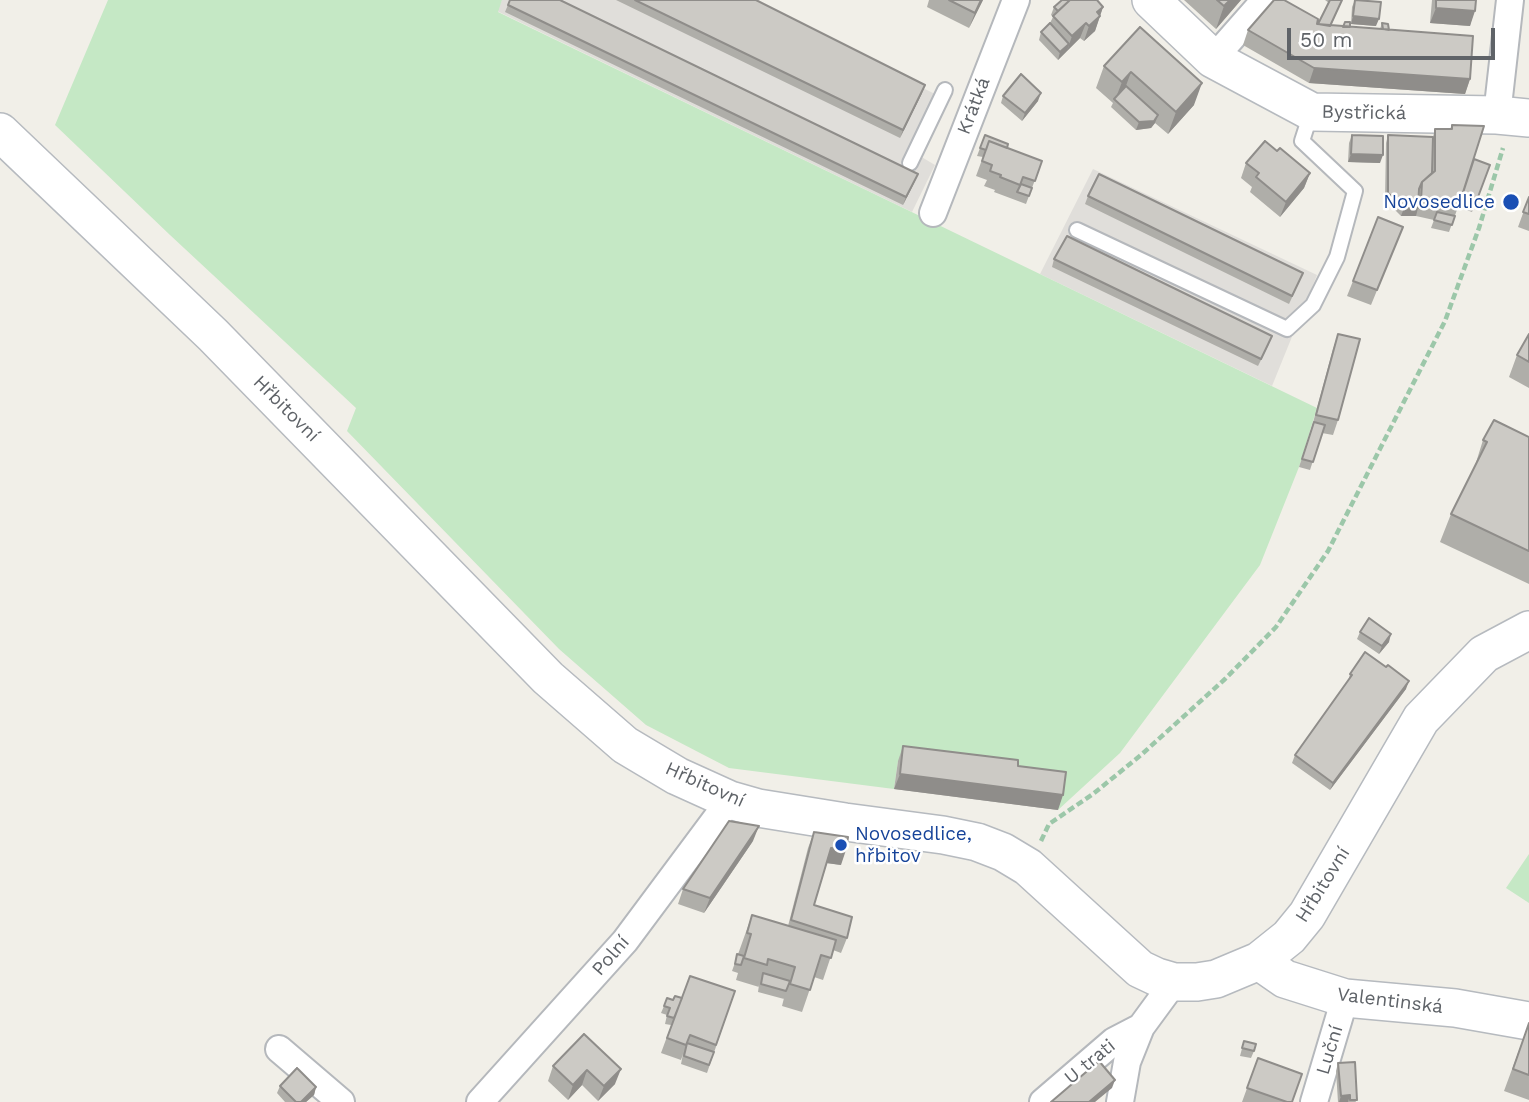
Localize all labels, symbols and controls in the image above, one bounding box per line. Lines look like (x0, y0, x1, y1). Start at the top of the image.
scale bar (1291, 14, 1499, 58)
text: 50 m (1300, 27, 1352, 52)
street label: Krátká (953, 74, 995, 138)
street label: Bystřická (1321, 101, 1407, 125)
place label: Novosedlice (1383, 191, 1495, 213)
marker: Novosedlice (1501, 192, 1521, 212)
street label: Hřbitovní (248, 371, 324, 447)
street label: Hřbitovní (662, 757, 748, 813)
place label: Novosedlice, hřbitov (855, 823, 972, 867)
marker: Novosedlice, hřbitov (833, 837, 849, 853)
street label: Hřbitovní (1291, 843, 1355, 927)
street label: Polní (587, 931, 635, 981)
street label: Valentinská (1336, 983, 1444, 1019)
street label: Luční (1312, 1023, 1348, 1077)
street label: U trati (1060, 1035, 1120, 1089)

